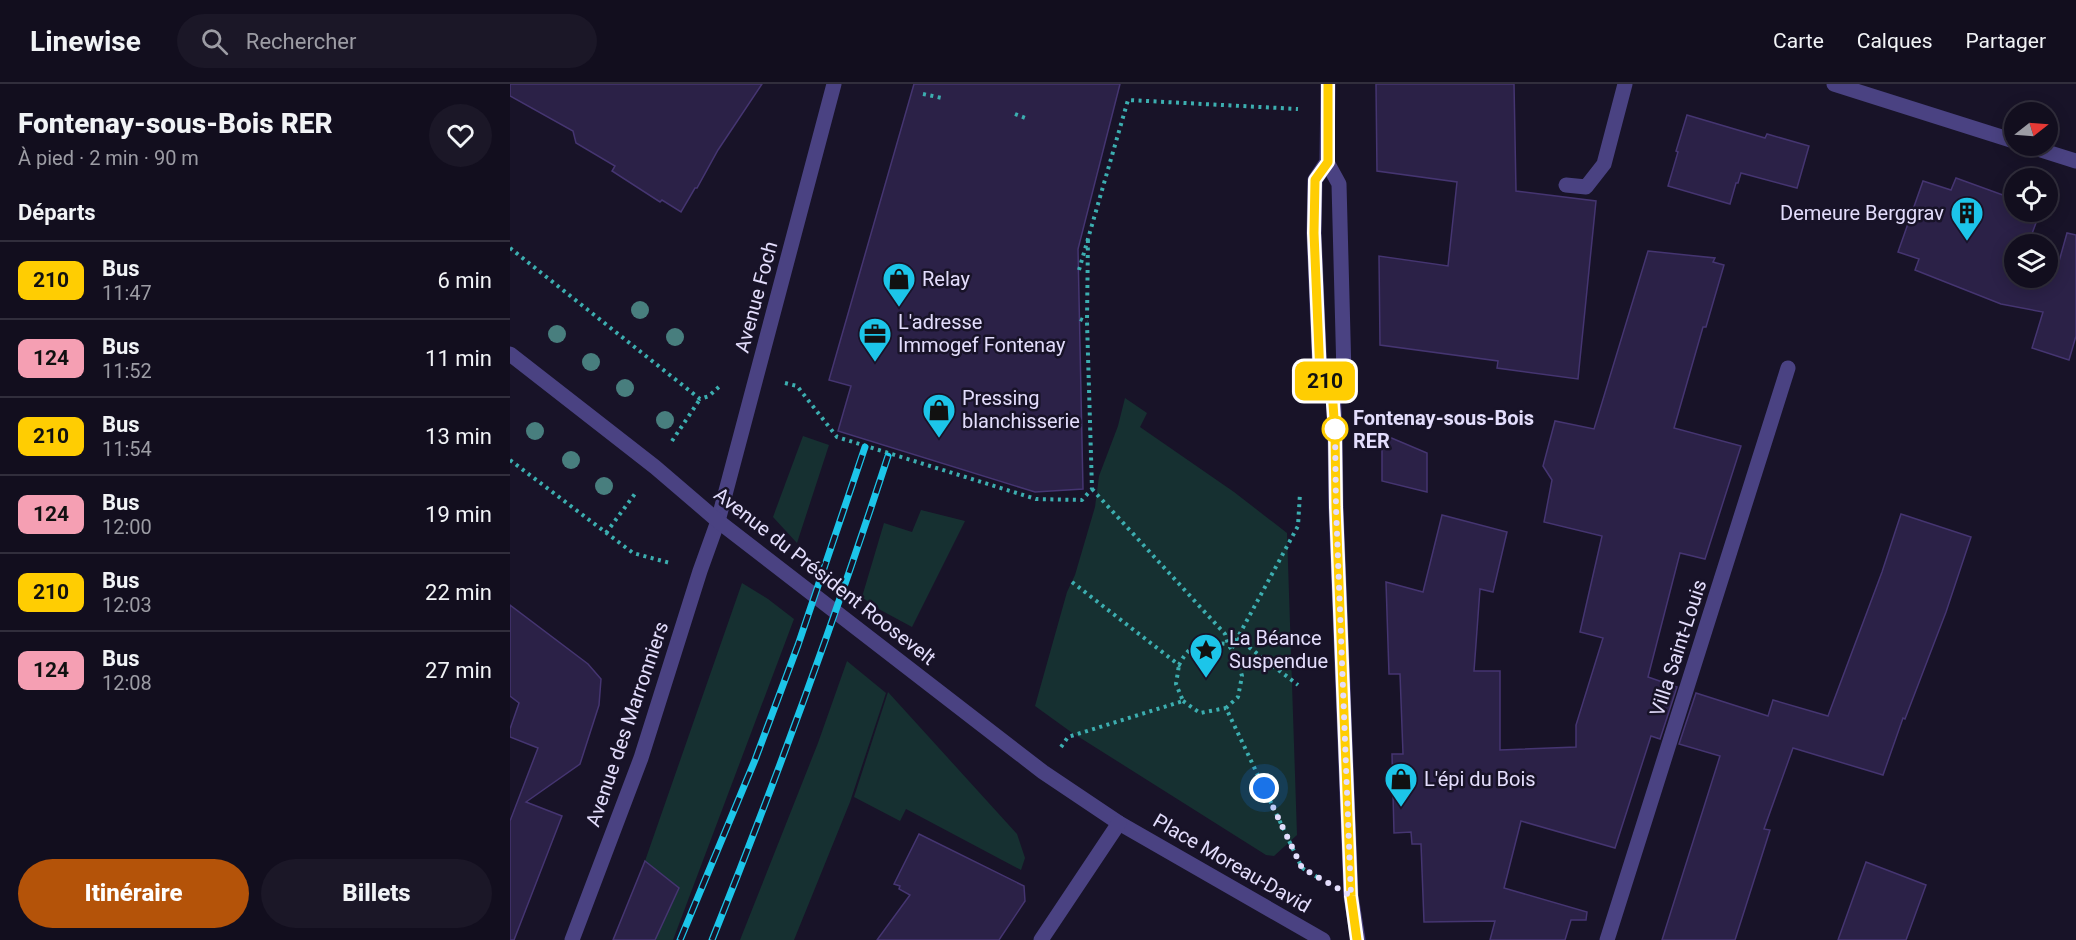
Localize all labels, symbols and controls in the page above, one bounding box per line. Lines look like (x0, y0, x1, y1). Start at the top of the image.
search box (177, 14, 597, 68)
text: Linewise (30, 25, 141, 58)
icon: search (198, 25, 231, 58)
text: Rechercher (246, 29, 356, 54)
text: Carte (1773, 29, 1824, 53)
text: Calques (1857, 29, 1932, 53)
text: Partager (1965, 29, 2046, 53)
north arrow (2004, 102, 2058, 156)
map controls (2004, 102, 2058, 288)
button: heart (429, 104, 492, 167)
text: Fontenay-sous-Bois RER (18, 107, 333, 140)
text: À pied · 2 min · 90 m (18, 146, 199, 170)
button: locate (2004, 168, 2058, 222)
building icon: Demeure Berggrav (1949, 195, 1985, 242)
text: Départs (18, 200, 96, 225)
place label: Demeure Berggrav (1780, 201, 1944, 225)
button: layers (2004, 234, 2058, 288)
street label: Avenue Foch (730, 239, 782, 355)
text: Bus (102, 256, 140, 281)
shop icon: Relay (881, 261, 917, 308)
place label: Relay (922, 267, 971, 291)
text: 210 (33, 268, 69, 292)
text: 6 min (437, 268, 492, 293)
text: 11:47 (102, 281, 152, 305)
place label: L'adresse Immogef Fontenay (898, 310, 1066, 357)
office icon: L'adresse Immogef Fontenay (857, 316, 893, 363)
text: Bus (102, 334, 140, 359)
text: 124 (33, 346, 69, 370)
text: 11 min (425, 346, 492, 371)
text: 11:52 (102, 359, 152, 383)
line badge: 210 (1290, 362, 1360, 400)
text: 210 (1307, 369, 1343, 393)
place label: Pressing blanchisserie (962, 386, 1080, 433)
shop icon: Pressing blanchisserie (921, 392, 957, 439)
place label: Fontenay-sous-Bois RER (1353, 406, 1534, 453)
text: Bus (102, 412, 140, 437)
marker: Fontenay-sous-Bois RER (1322, 416, 1348, 442)
text: 210 (33, 424, 69, 448)
text: 13 min (425, 424, 492, 449)
text: 11:54 (102, 437, 152, 461)
street label: Avenue du Président Roosevelt (709, 482, 941, 670)
text: Bus (102, 490, 140, 515)
text: 124 (33, 502, 69, 526)
text: 19 min (425, 502, 492, 527)
text: 12:00 (102, 515, 152, 539)
text: Bus (102, 568, 140, 593)
street label: Villa Saint-Louis (1645, 577, 1711, 719)
text: 210 (33, 580, 69, 604)
text: 22 min (425, 580, 492, 605)
text: 12:03 (102, 593, 152, 617)
street label: Avenue des Marronniers (581, 618, 673, 830)
place label: La Béance Suspendue (1229, 626, 1328, 673)
place icon: La Béance Suspendue (1188, 632, 1224, 679)
text: Bus (102, 646, 140, 671)
text: 124 (33, 658, 69, 682)
text: 27 min (425, 658, 492, 683)
text: 12:08 (102, 671, 152, 695)
shop icon: L'épi du Bois (1383, 761, 1419, 808)
place label: L'épi du Bois (1424, 767, 1536, 791)
your location (1249, 773, 1279, 803)
street label: Place Moreau-David (1149, 808, 1315, 918)
button: Itinéraire (18, 859, 249, 928)
button: Billets (261, 859, 492, 928)

